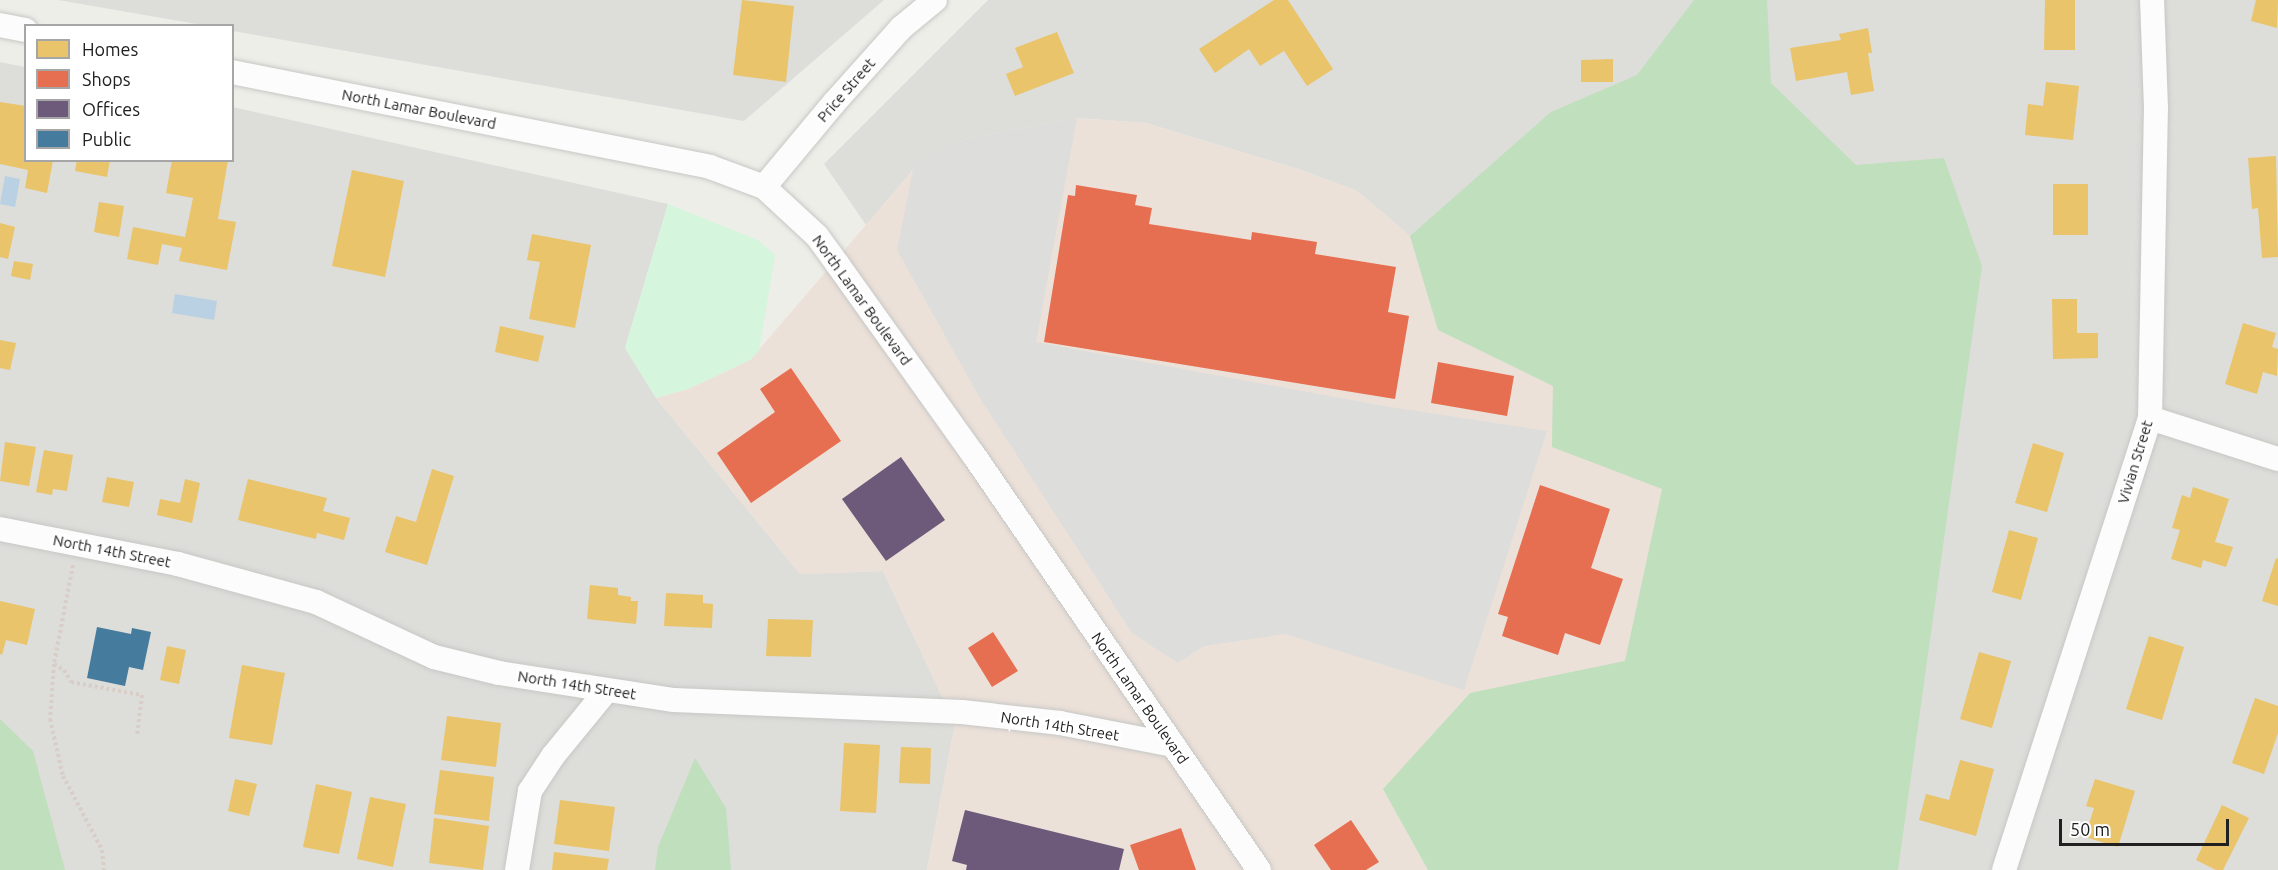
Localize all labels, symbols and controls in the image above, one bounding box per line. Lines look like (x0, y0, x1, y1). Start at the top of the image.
legend (24, 24, 234, 162)
text: Homes (82, 39, 138, 59)
street label: Price Street (813, 54, 879, 126)
text: Shops (82, 69, 131, 89)
street label: North Lamar Boulevard (340, 85, 498, 133)
text: Offices (82, 99, 140, 119)
text: Public (82, 129, 131, 149)
street label: North Lamar Boulevard (809, 231, 915, 369)
street label: Vivian Street (2114, 418, 2156, 506)
street label: North 14th Street (52, 531, 172, 571)
street label: North Lamar Boulevard (1088, 629, 1192, 767)
street label: North 14th Street (516, 667, 638, 703)
street label: North 14th Street (999, 708, 1121, 744)
scale bar (2062, 807, 2232, 845)
text: 50 m (2070, 819, 2110, 839)

